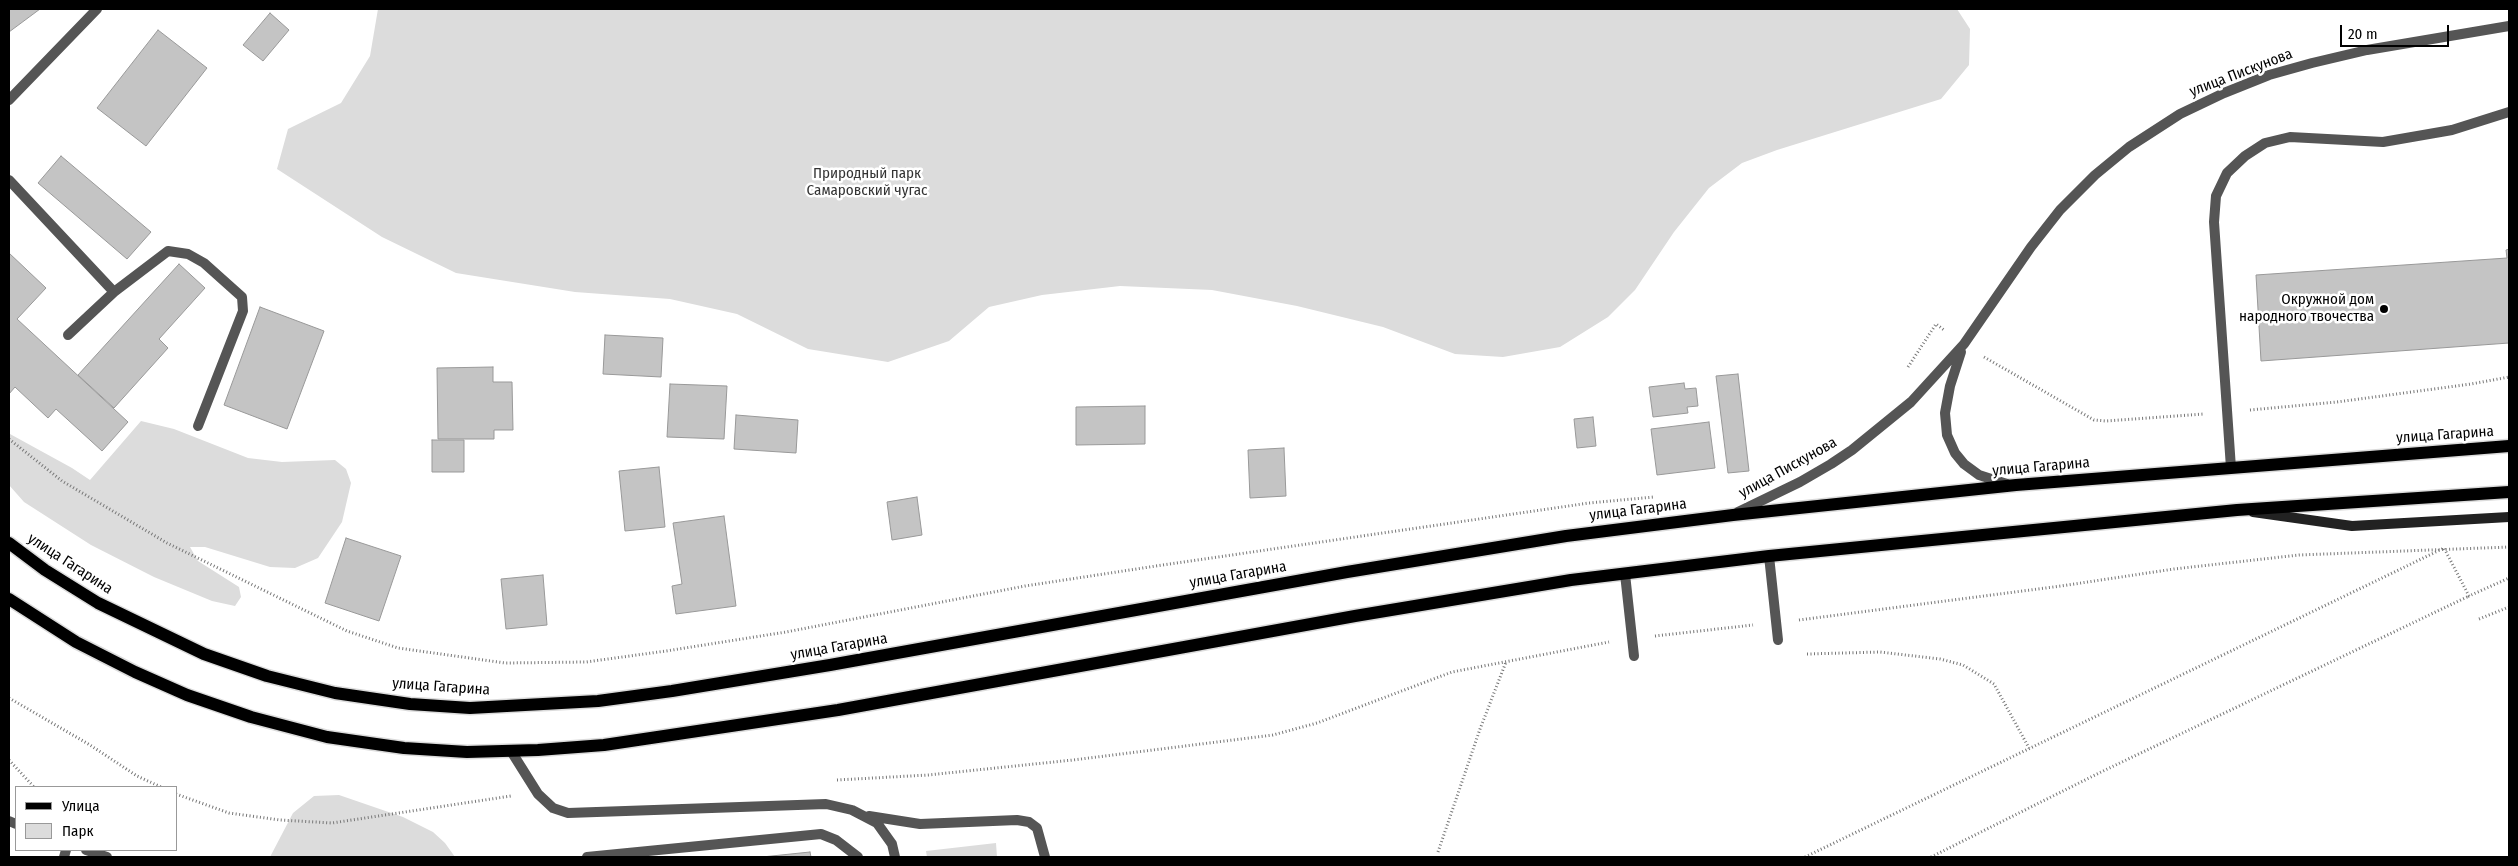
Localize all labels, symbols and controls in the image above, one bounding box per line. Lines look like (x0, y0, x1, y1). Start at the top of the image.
scale bar (2343, 15, 2452, 47)
text: 20 m (2348, 25, 2378, 43)
street label: улица Пискунова (2187, 45, 2295, 101)
park label: Природный парк Самаровский чугас (807, 165, 927, 200)
place label: Окружной дом народного твочества (2239, 291, 2374, 326)
marker: Окружной дом народного твочества (2378, 303, 2390, 315)
street label: улица Гагарина (2396, 423, 2494, 447)
street label: улица Пискунова (1736, 434, 1840, 502)
street label: улица Гагарина (1991, 454, 2091, 480)
street label: улица Гагарина (1588, 495, 1688, 525)
street label: улица Гагарина (24, 530, 116, 598)
street label: улица Гагарина (1188, 558, 1288, 592)
street label: улица Гагарина (789, 630, 889, 664)
street label: улица Гагарина (392, 675, 490, 699)
legend (15, 786, 178, 851)
text: Улица (62, 797, 100, 815)
text: Парк (62, 822, 93, 840)

